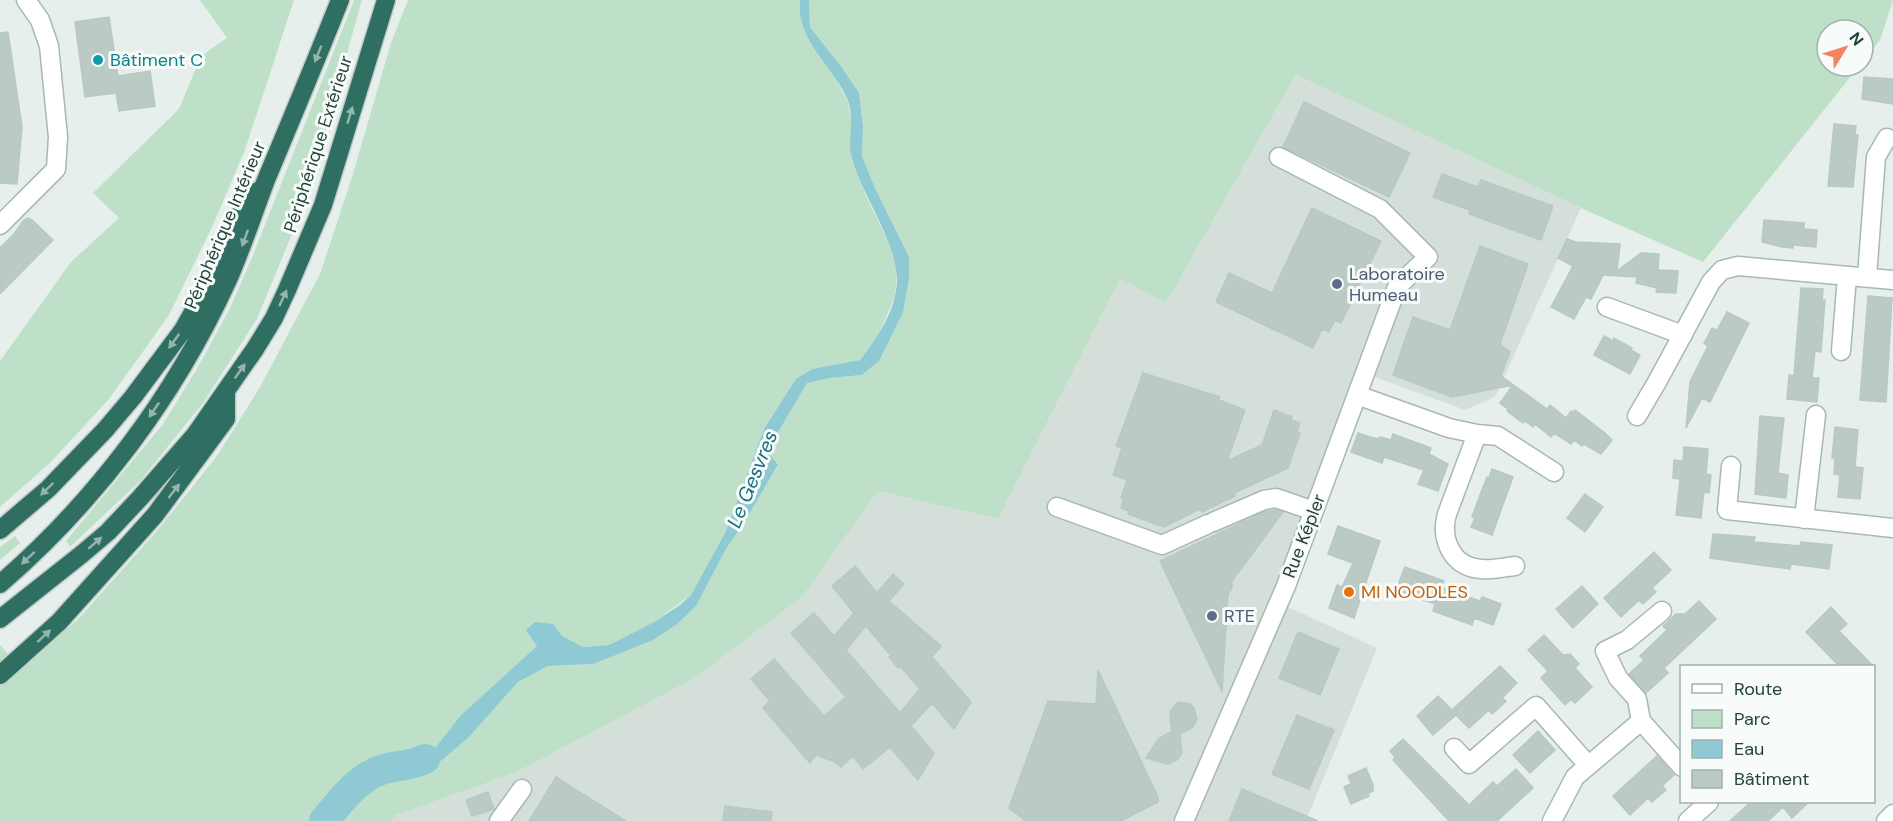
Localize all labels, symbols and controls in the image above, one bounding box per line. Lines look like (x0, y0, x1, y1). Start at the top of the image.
north arrow (1815, 18, 1875, 78)
text: N (1845, 28, 1868, 50)
one-way arrow (313, 46, 323, 64)
place label: Bâtiment C (110, 48, 203, 72)
street label: Périphérique Extérieur (278, 52, 358, 236)
marker: Bâtiment C (91, 53, 105, 67)
one-way arrow (346, 106, 355, 124)
street label: Périphérique Intérieur (179, 137, 271, 313)
one-way arrow (240, 229, 250, 247)
place label: Laboratoire Humeau (1349, 262, 1445, 307)
marker: Laboratoire Humeau (1330, 277, 1344, 291)
one-way arrow (279, 290, 288, 307)
one-way arrow (168, 333, 180, 349)
one-way arrow (234, 363, 246, 379)
one-way arrow (149, 401, 160, 418)
water label: Le Gesvres (721, 427, 783, 531)
one-way arrow (40, 482, 55, 496)
one-way arrow (167, 484, 179, 499)
street label: Rue Képler (1277, 490, 1331, 582)
one-way arrow (87, 537, 102, 550)
one-way arrow (21, 551, 36, 565)
place label: MI NOODLES (1361, 580, 1468, 604)
marker: MI NOODLES (1342, 585, 1356, 599)
place label: RTE (1224, 604, 1255, 628)
marker: RTE (1205, 609, 1219, 623)
one-way arrow (36, 629, 51, 643)
legend (1680, 665, 1875, 803)
text: Route (1734, 677, 1782, 701)
text: Parc (1734, 707, 1770, 731)
text: Eau (1734, 737, 1764, 761)
text: Bâtiment (1734, 767, 1809, 791)

